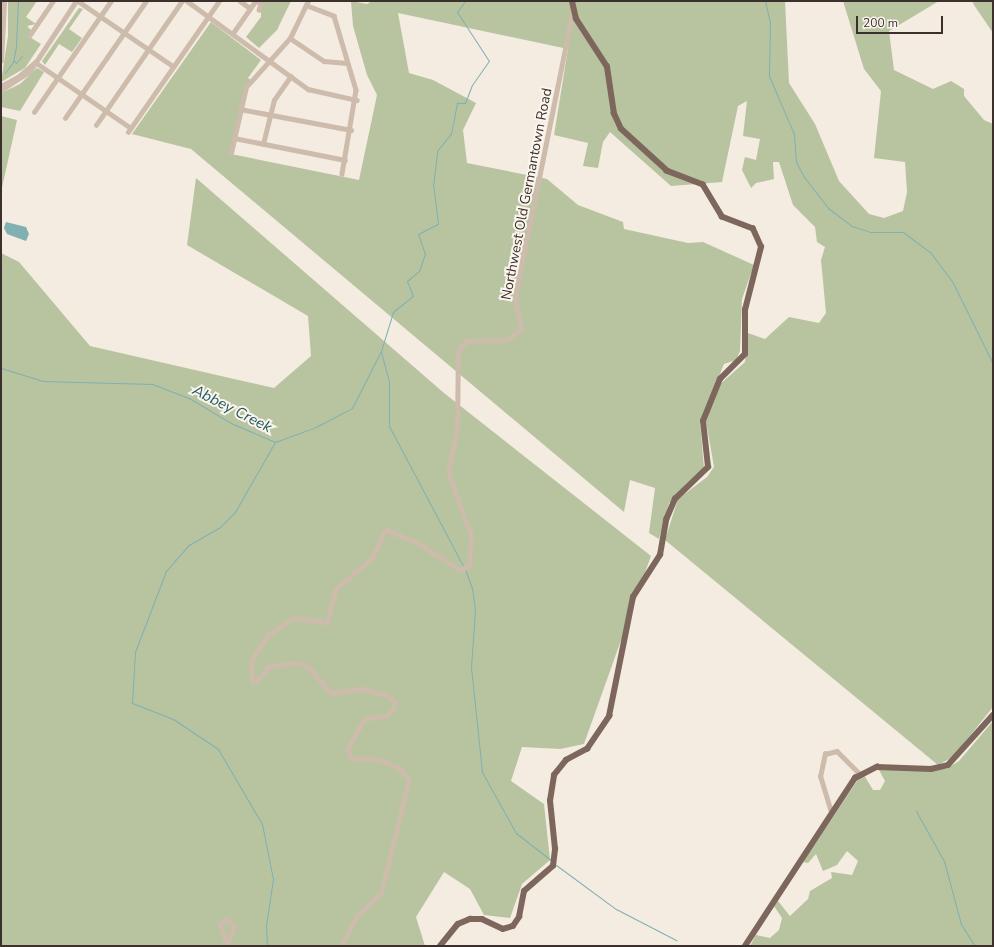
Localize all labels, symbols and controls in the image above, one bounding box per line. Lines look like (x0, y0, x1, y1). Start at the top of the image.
scale bar (858, 8, 945, 34)
text: 200 m (863, 15, 898, 31)
street label: Northwest Old Germantown Road (498, 87, 556, 301)
water label: Abbey Creek (189, 381, 275, 437)

